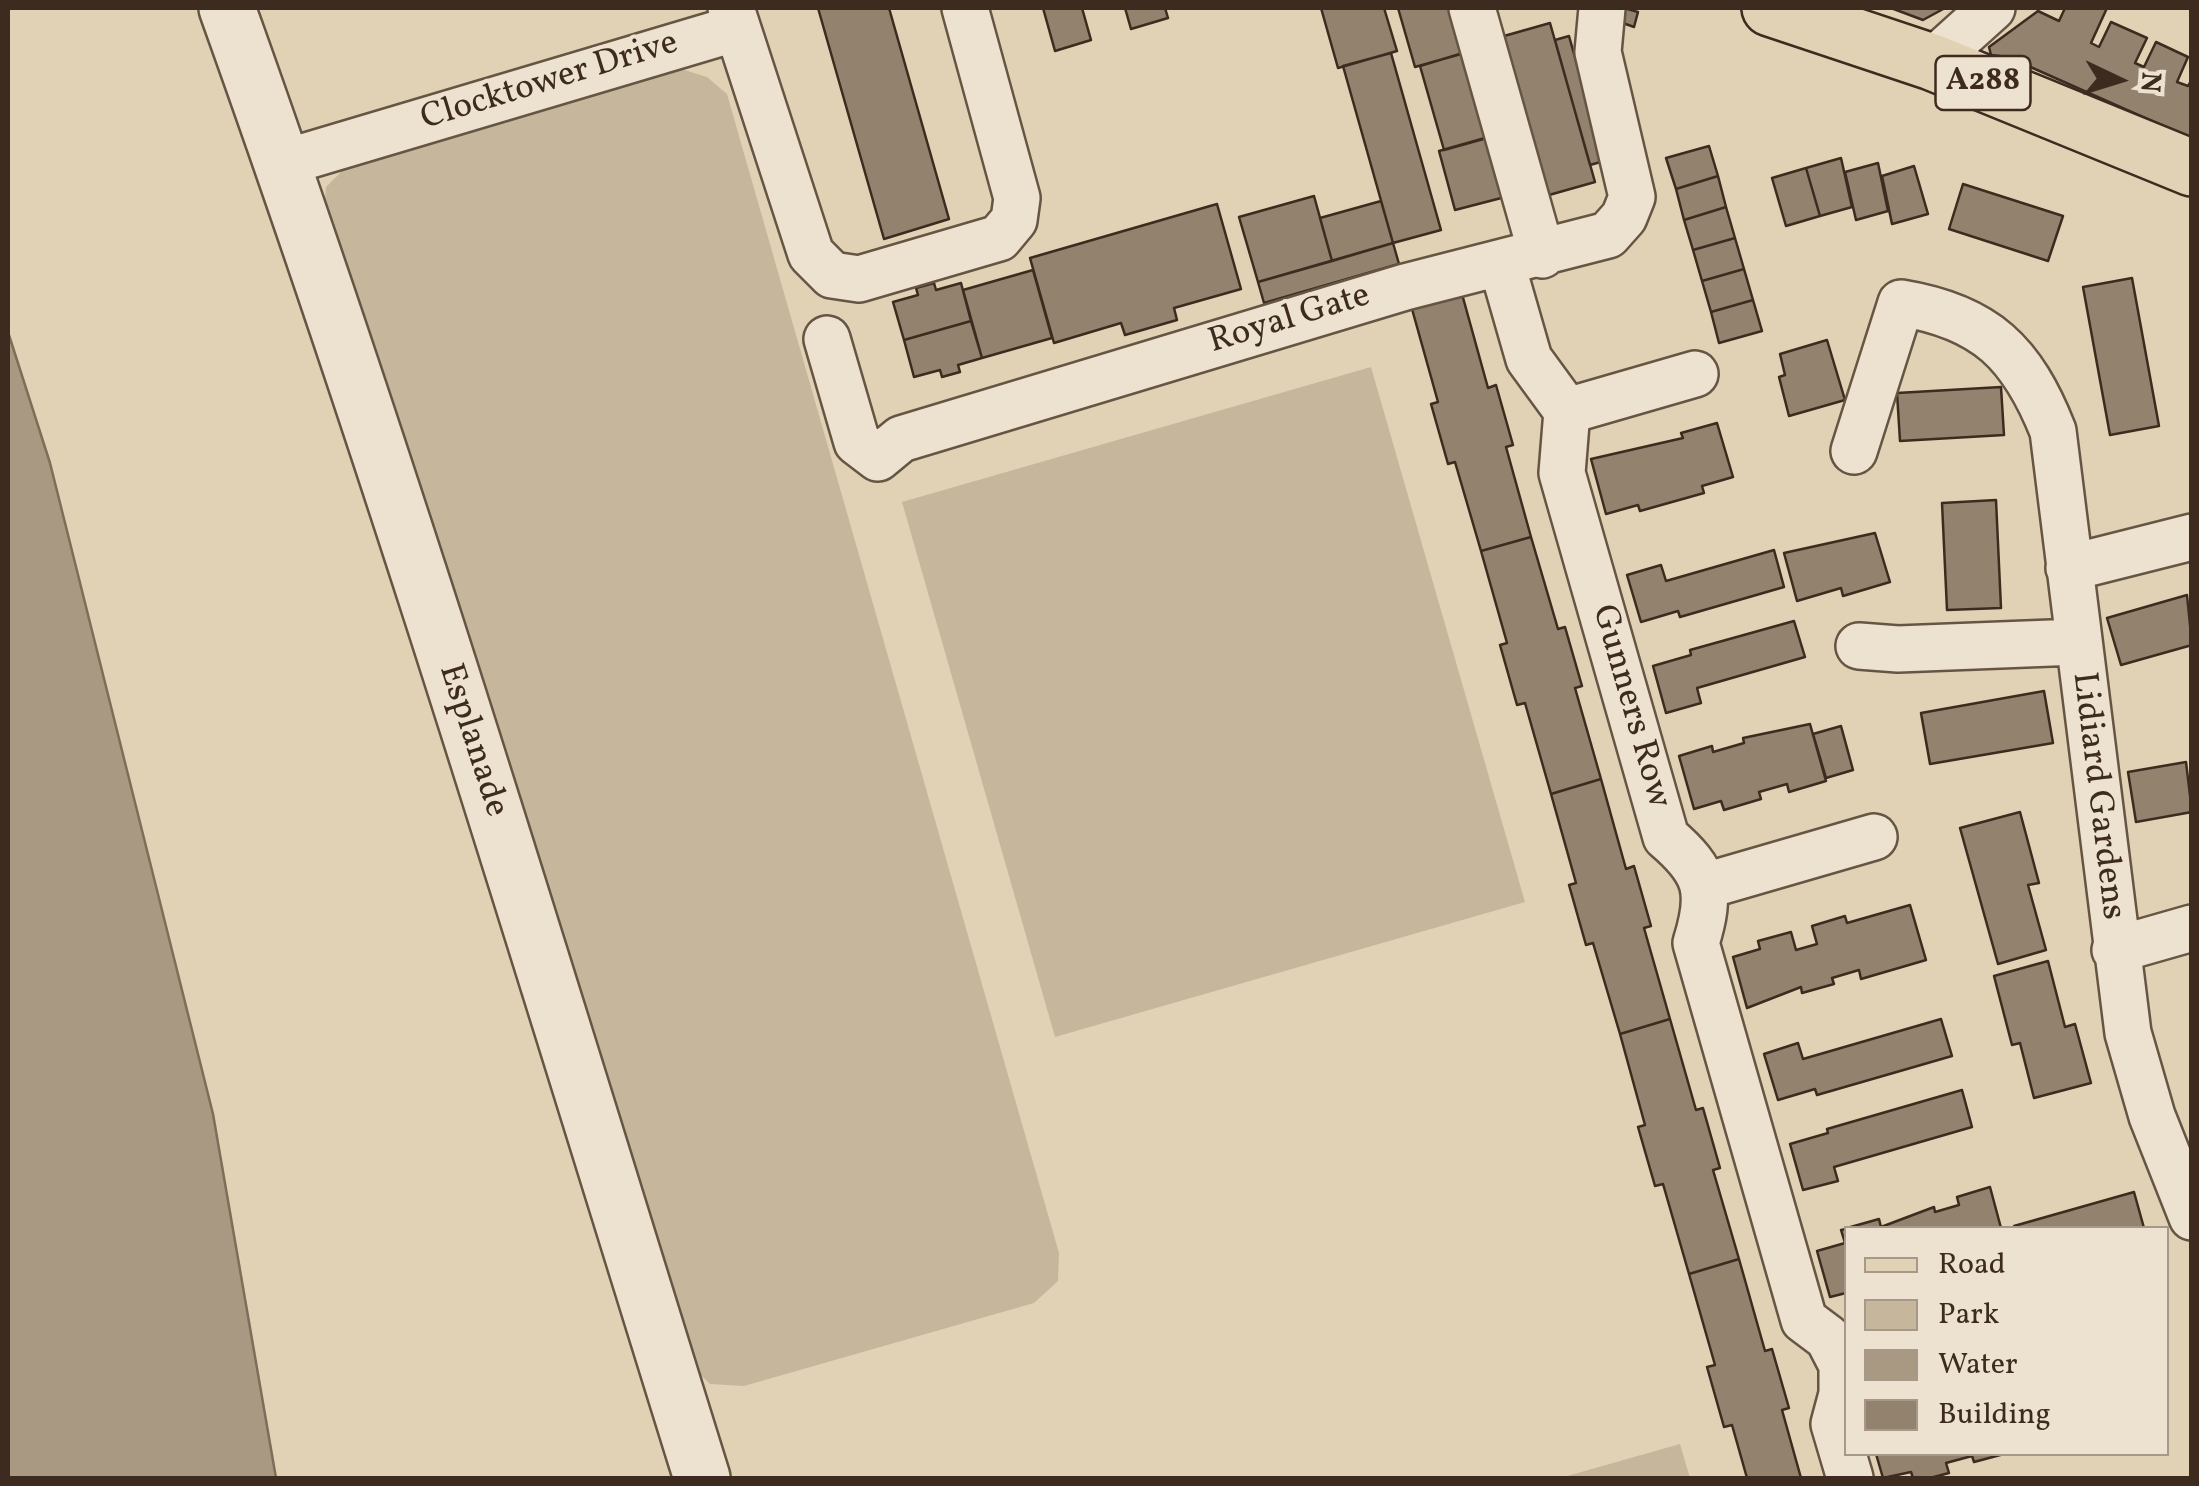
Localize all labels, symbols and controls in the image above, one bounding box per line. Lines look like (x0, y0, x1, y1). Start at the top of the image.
street label: Clocktower Drive (416, 24, 684, 142)
north arrow (2069, 30, 2169, 130)
road number: A288 (1936, 56, 2030, 110)
text: N (2129, 71, 2170, 94)
street label: Royal Gate (1204, 277, 1376, 365)
street label: Gunners Row (1580, 601, 1678, 813)
street label: Esplanade (427, 659, 515, 823)
street label: Lidiard Gardens (2060, 670, 2132, 922)
legend (1844, 1226, 2169, 1456)
text: Road (1938, 1244, 2006, 1286)
text: Park (1938, 1294, 1999, 1336)
text: Water (1938, 1344, 2018, 1386)
text: Building (1938, 1394, 2051, 1436)

